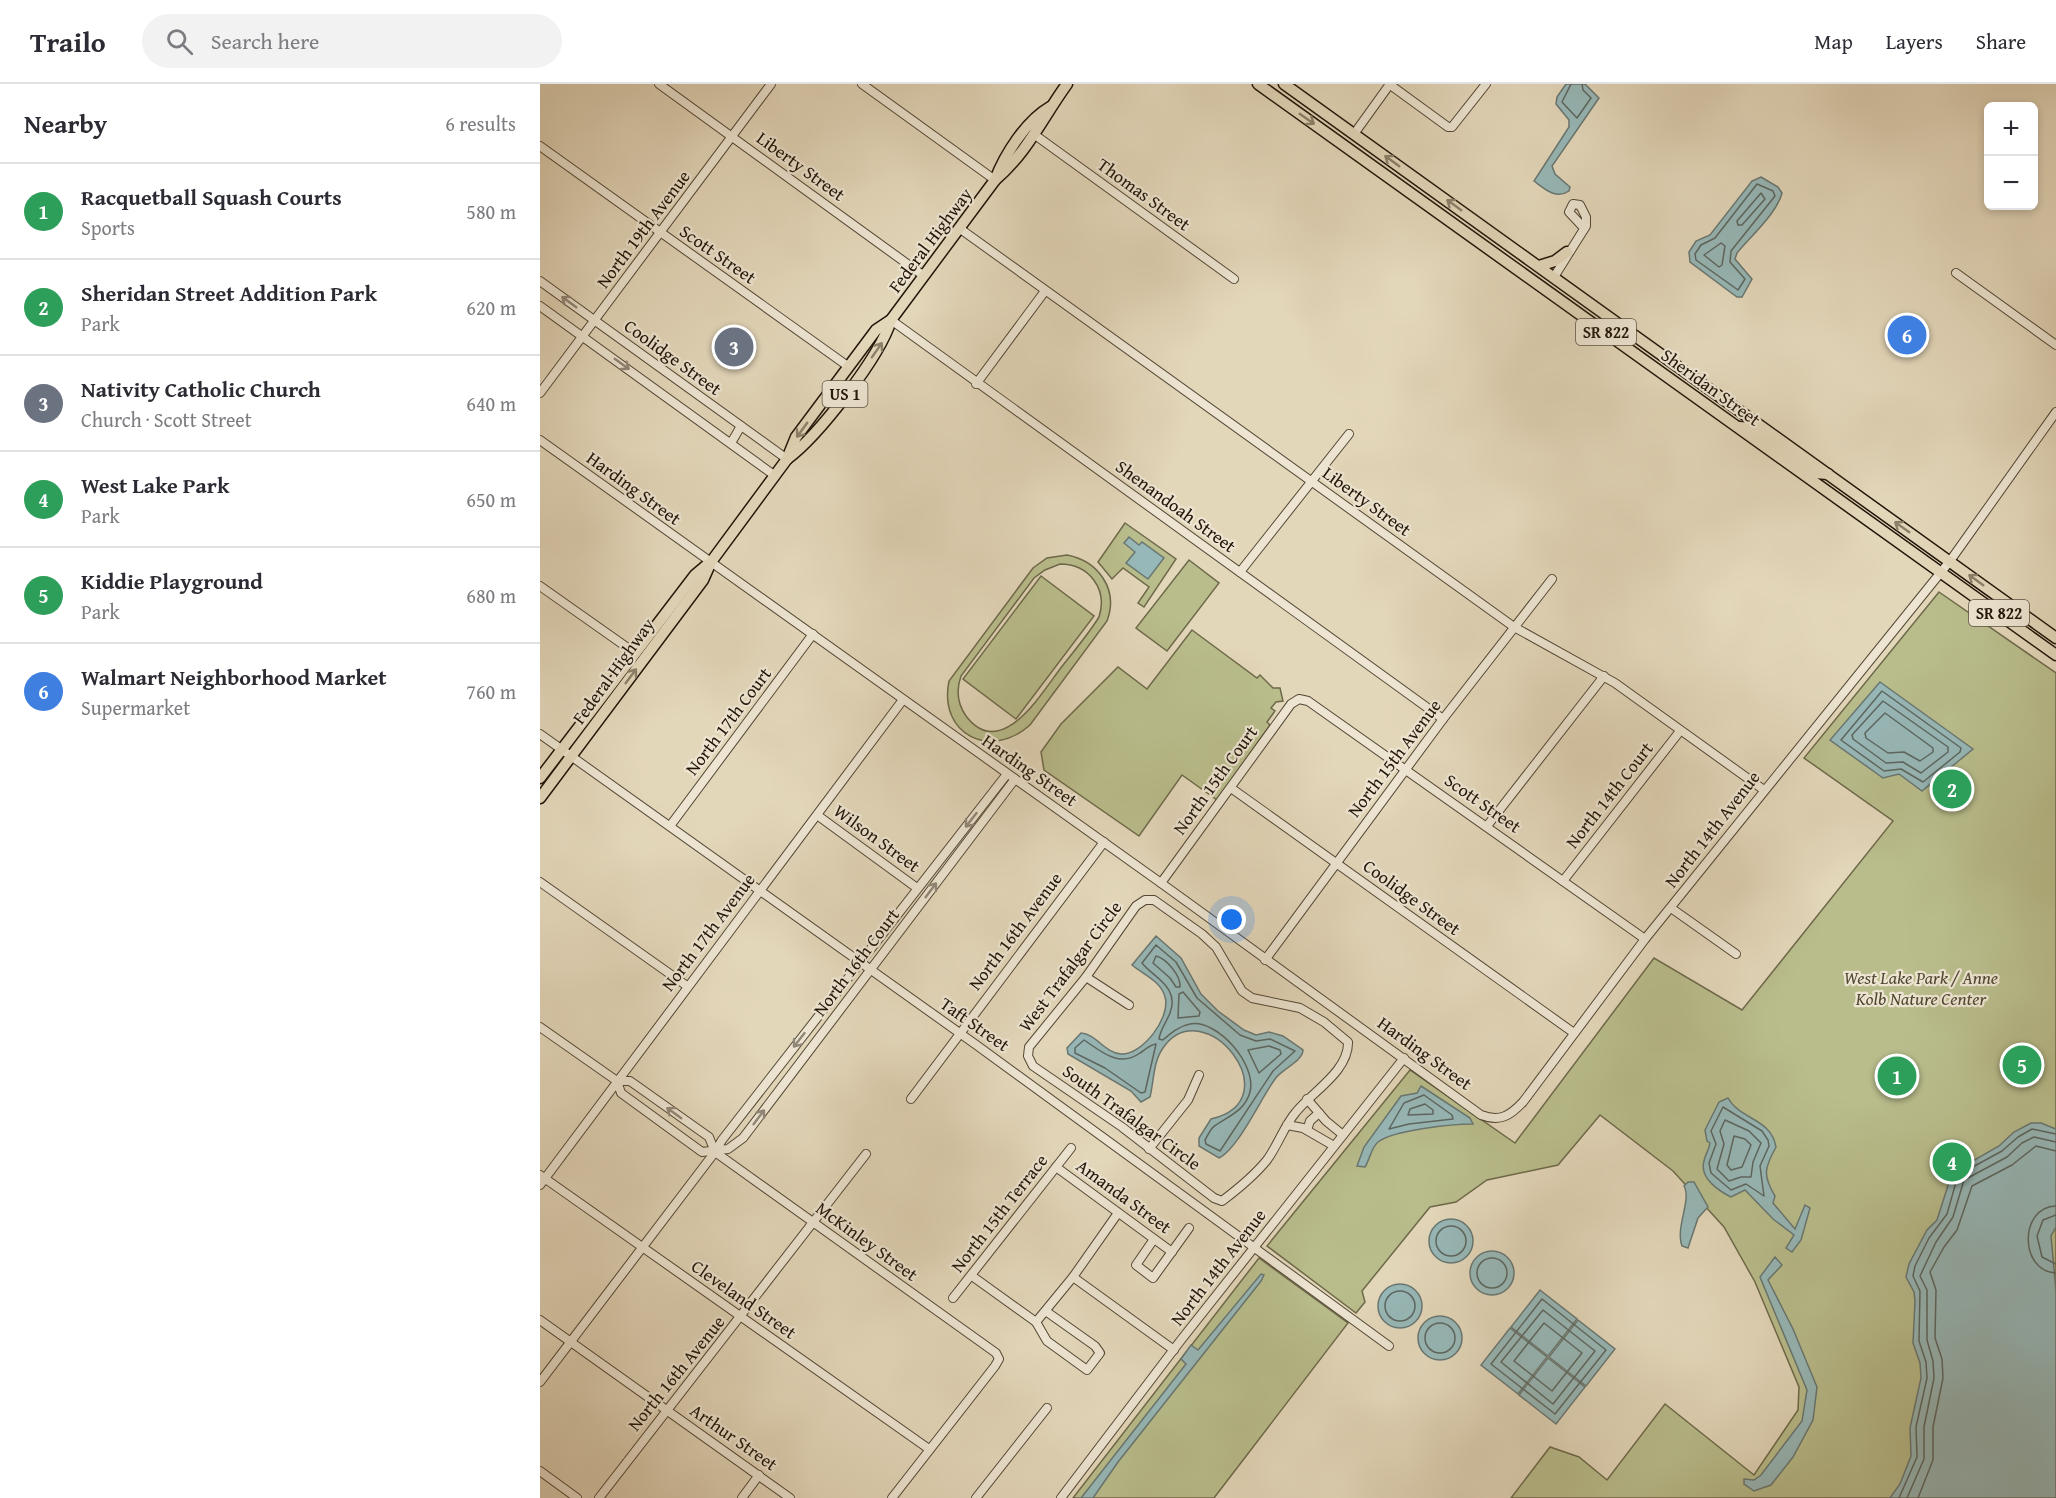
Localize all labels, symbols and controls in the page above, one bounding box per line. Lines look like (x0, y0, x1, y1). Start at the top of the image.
search box (142, 14, 562, 68)
text: Trailo (30, 21, 106, 62)
icon: search (163, 25, 196, 58)
text: Search here (211, 25, 319, 57)
text: Map (1814, 26, 1853, 57)
text: Layers (1886, 26, 1943, 57)
text: Share (1976, 26, 2026, 57)
map controls (1984, 102, 2038, 210)
button: + (1984, 102, 2038, 156)
text: Nearby (24, 104, 107, 143)
text: 6 results (445, 109, 516, 138)
one-way arrow (1299, 113, 1315, 125)
street label: Liberty Street (751, 125, 851, 208)
street label: Thomas Street (1092, 151, 1197, 237)
one-way arrow (1384, 155, 1400, 167)
button: − (1984, 156, 2038, 210)
street label: North 19th Avenue (590, 164, 696, 294)
text: Racquetball Squash Courts (81, 181, 342, 213)
street label: Federal Highway (881, 182, 979, 298)
text: 1 (38, 197, 49, 226)
text: 580 m (466, 197, 516, 226)
one-way arrow (1446, 199, 1462, 212)
text: Sports (81, 213, 135, 242)
street label: Scott Street (674, 218, 762, 291)
text: Sheridan Street Addition Park (81, 277, 377, 309)
text: 2 (38, 293, 49, 322)
text: 620 m (466, 293, 516, 322)
one-way arrow (561, 296, 578, 308)
text: Park (81, 309, 120, 338)
street label: Coolidge Street (619, 312, 728, 402)
pin: 6 (1888, 312, 1926, 358)
road number: SR 822 (1576, 319, 1636, 345)
pin: 3 (714, 324, 754, 370)
one-way arrow (871, 342, 883, 358)
street label: Sheridan Street (1656, 342, 1767, 433)
one-way arrow (613, 358, 629, 370)
text: Nativity Catholic Church (81, 373, 321, 405)
road number: US 1 (822, 381, 868, 407)
text: 3 (38, 389, 49, 418)
text: 640 m (466, 389, 516, 418)
text: Church · Scott Street (81, 405, 252, 434)
one-way arrow (796, 422, 808, 438)
street label: Harding Street (581, 444, 687, 532)
street label: Shenandoah Street (1110, 453, 1242, 559)
street label: Liberty Street (1317, 460, 1417, 543)
text: West Lake Park (81, 469, 229, 501)
text: 4 (38, 485, 49, 514)
text: 650 m (466, 485, 516, 514)
text: Park (81, 501, 120, 530)
one-way arrow (1895, 520, 1911, 533)
text: Kiddie Playground (81, 565, 263, 597)
one-way arrow (1968, 573, 1984, 586)
text: 5 (38, 581, 49, 610)
text: 680 m (466, 581, 516, 610)
text: Park (81, 597, 120, 626)
road number: SR 822 (1969, 600, 2029, 626)
street label: Federal Highway (565, 612, 661, 730)
text: Walmart Neighborhood Market (81, 661, 387, 693)
street label: North 17th Court (678, 661, 778, 781)
one-way arrow (625, 668, 638, 684)
text: 6 (38, 677, 49, 706)
text: 760 m (466, 677, 516, 706)
text: Supermarket (81, 693, 190, 722)
street label: North 15th Avenue (1341, 693, 1447, 823)
street label: North 15th Court (1166, 719, 1264, 840)
street label: Harding Street (977, 727, 1084, 813)
street label: North 14th Court (1559, 735, 1660, 854)
street label: North 14th Avenue (1658, 765, 1766, 893)
pin: 2 (1932, 766, 1972, 812)
street label: Scott Street (1439, 767, 1527, 840)
street label: Wilson Street (828, 797, 926, 879)
one-way arrow (964, 811, 977, 827)
street label: Coolidge Street (1358, 852, 1467, 942)
street label: North 16th Avenue (962, 866, 1068, 996)
street label: North 17th Avenue (655, 867, 761, 997)
one-way arrow (925, 882, 938, 898)
street label: West Trafalgar Circle (1012, 895, 1128, 1037)
street label: North 16th Court (806, 902, 906, 1022)
your location (1217, 905, 1246, 934)
park label: West Lake Park / Anne Kolb Nature Center (1844, 964, 1998, 1012)
street label: Taft Street (935, 990, 1016, 1058)
street label: Harding Street (1372, 1009, 1478, 1097)
one-way arrow (793, 1031, 806, 1047)
pin: 5 (2002, 1042, 2042, 1088)
pin: 1 (1878, 1054, 1916, 1098)
street label: South Trafalgar Circle (1057, 1057, 1207, 1177)
one-way arrow (667, 1107, 683, 1119)
one-way arrow (752, 1109, 765, 1125)
pin: 4 (1932, 1140, 1972, 1184)
street label: North 15th Terrace (944, 1148, 1054, 1278)
street label: Amanda Street (1071, 1152, 1178, 1240)
street label: McKinley Street (810, 1195, 924, 1288)
street label: North 14th Avenue (1164, 1203, 1272, 1331)
street label: Cleveland Street (686, 1253, 803, 1346)
street label: North 16th Avenue (621, 1309, 731, 1437)
street label: Arthur Street (685, 1397, 784, 1478)

